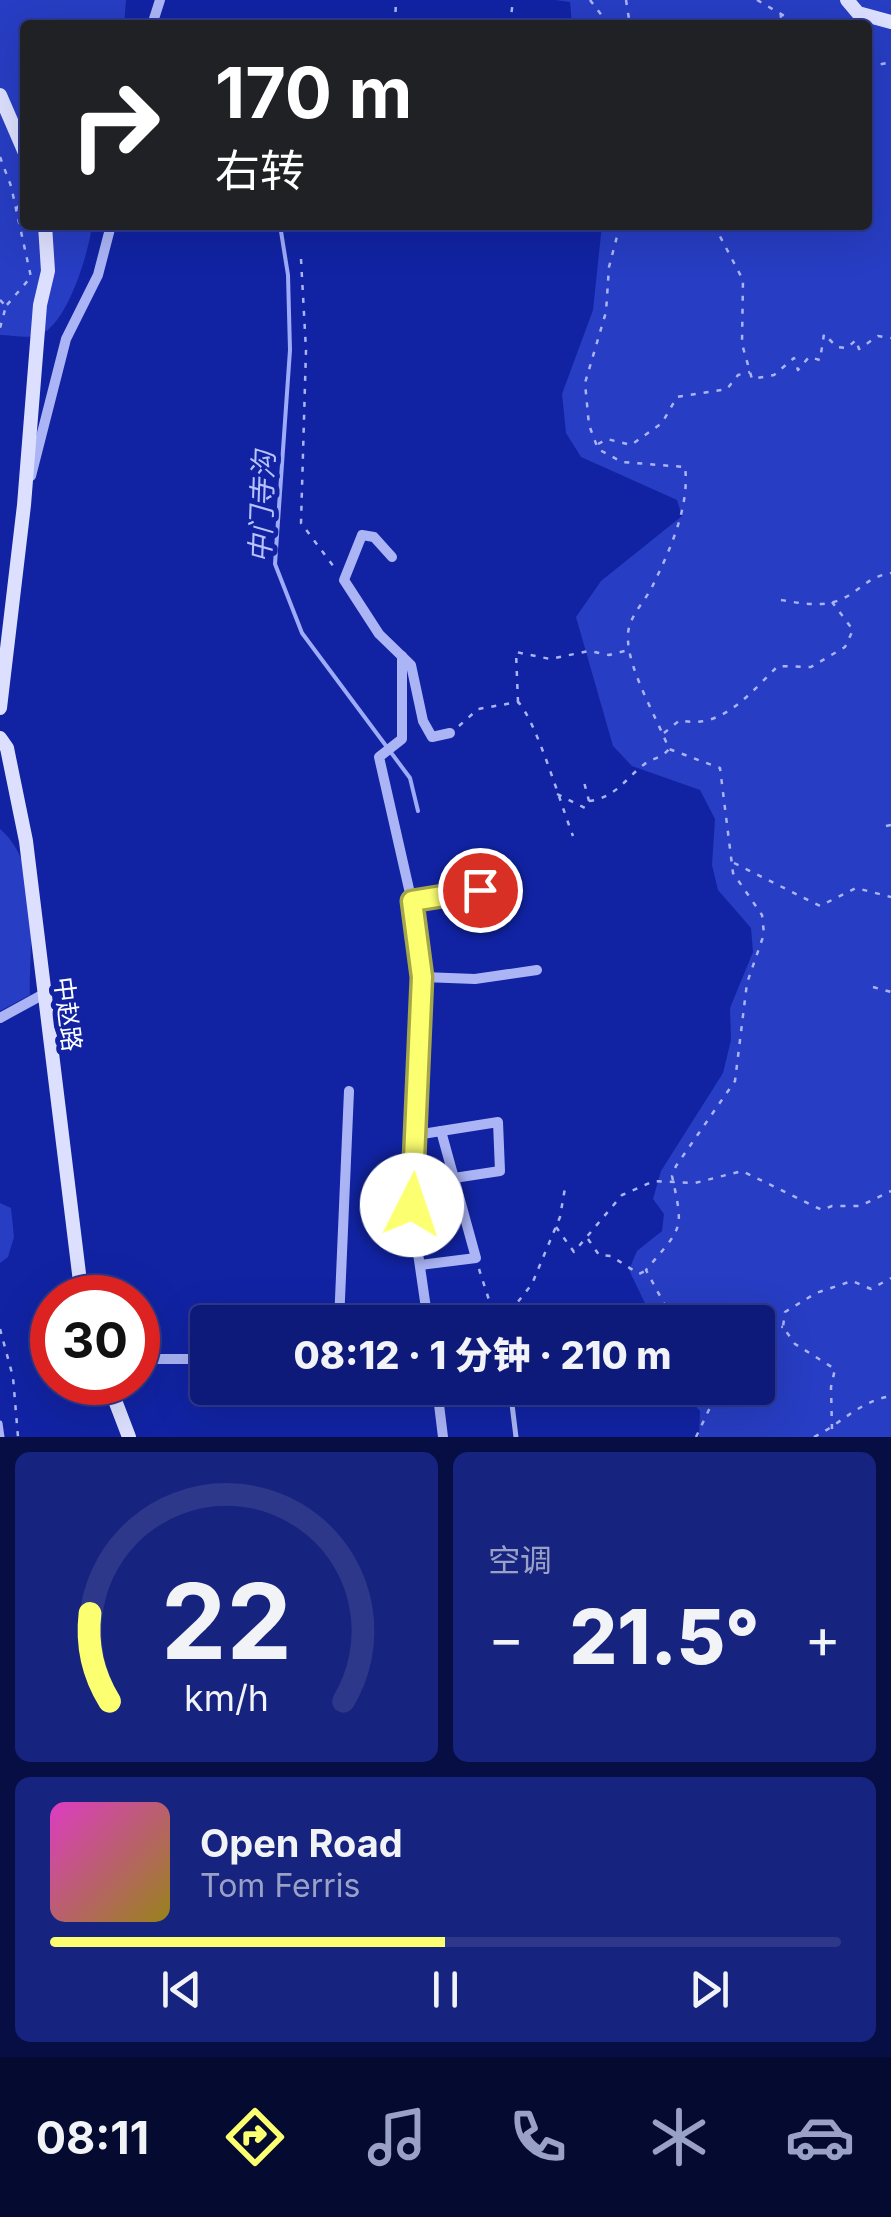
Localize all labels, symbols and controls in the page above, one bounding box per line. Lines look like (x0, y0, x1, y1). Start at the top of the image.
text: 170 m (215, 50, 412, 135)
icon: right (50, 60, 180, 190)
text: 右转 (215, 143, 305, 198)
water label: 中门寺沟 (243, 447, 281, 564)
pin (438, 848, 523, 933)
icon: arrive (453, 863, 508, 918)
street label: 中赵路 (49, 975, 87, 1053)
position arrow (360, 1153, 464, 1257)
speed limit sign: 30 (30, 1275, 160, 1405)
text: 08:12 · 1 分钟 · 210 m (294, 1332, 671, 1378)
text: 空调 (488, 1541, 552, 1580)
text: 22 (161, 1558, 292, 1684)
text: 21.5° (569, 1591, 760, 1682)
text: − (488, 1605, 524, 1671)
text: + (805, 1605, 841, 1671)
text: km/h (184, 1676, 269, 1720)
text: Open Road (200, 1820, 403, 1866)
text: Tom Ferris (200, 1866, 360, 1905)
icon: previous (154, 1962, 209, 2017)
icon: pause (418, 1962, 473, 2017)
icon: next (682, 1962, 737, 2017)
icon: directions (220, 2102, 290, 2172)
icon: music (362, 2102, 432, 2172)
icon: phone (503, 2102, 573, 2172)
icon: climate (644, 2102, 714, 2172)
icon: car (785, 2102, 855, 2172)
text: 08:11 (36, 2110, 149, 2165)

